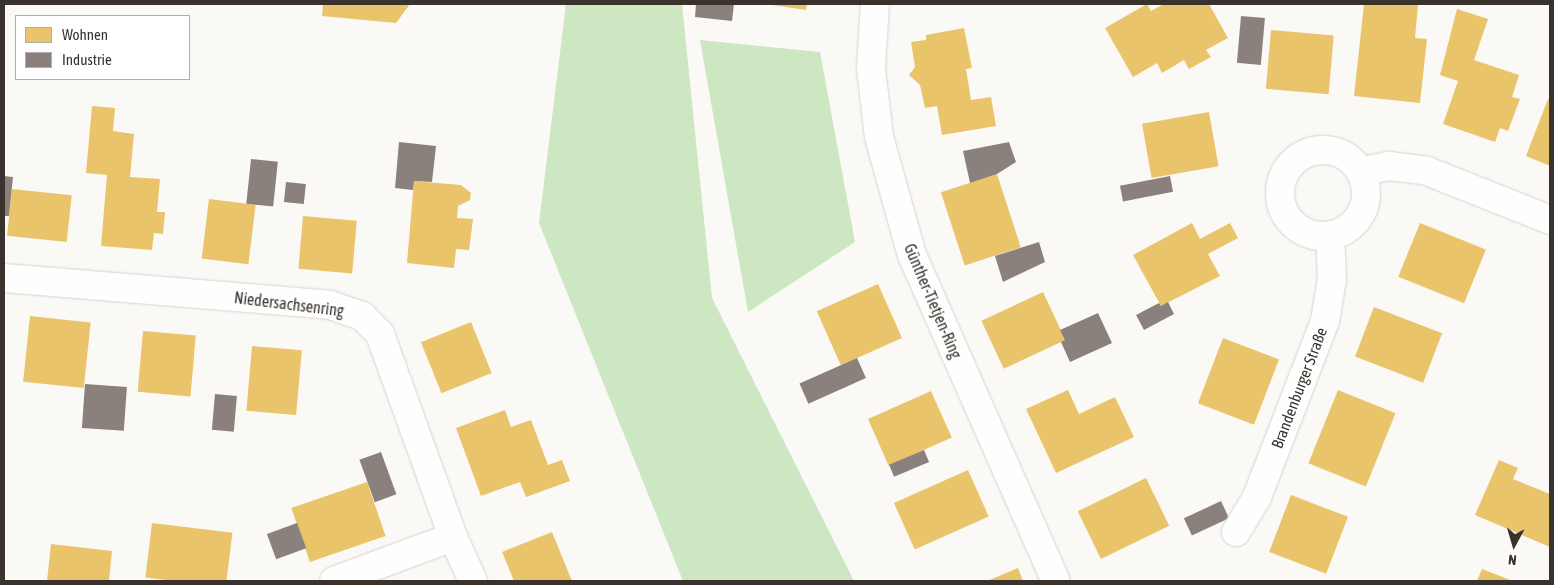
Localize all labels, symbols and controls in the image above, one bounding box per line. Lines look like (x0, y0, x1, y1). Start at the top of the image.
legend (15, 15, 190, 80)
text: Wohnen (62, 26, 108, 43)
text: Industrie (62, 51, 112, 68)
street label: Günther-Tietjen-Ring (900, 241, 966, 361)
street label: Niedersachsenring (233, 288, 345, 320)
street label: Brandenburger Straße (1267, 325, 1331, 451)
north arrow (1489, 520, 1539, 570)
text: N (1507, 552, 1517, 568)

